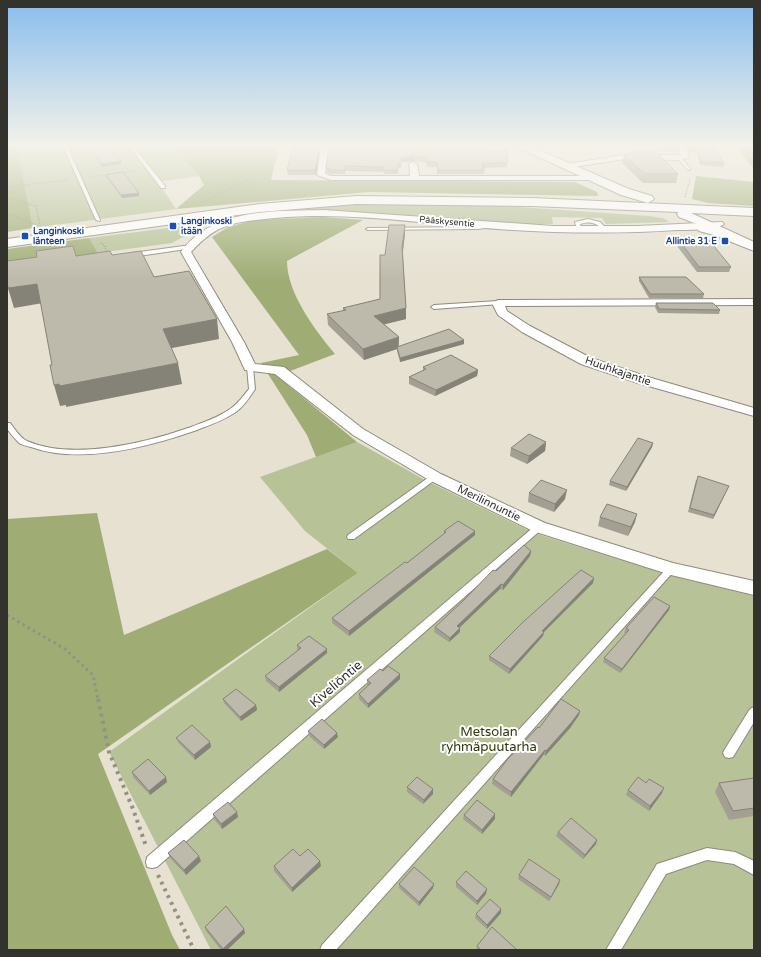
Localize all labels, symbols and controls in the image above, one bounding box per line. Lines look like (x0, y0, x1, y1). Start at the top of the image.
street label: Pääskysentie (419, 214, 475, 230)
place label: Langinkoski itään (181, 216, 232, 237)
marker: Langinkoski itään (168, 221, 178, 231)
place label: Langinkoski länteen (33, 226, 84, 247)
marker: Langinkoski länteen (20, 231, 30, 241)
place label: Allintie 31 E (666, 236, 717, 247)
marker: Allintie 31 E (720, 236, 730, 246)
street label: Huuhkajantie (583, 354, 653, 388)
street label: Merilinnuntie (455, 482, 523, 524)
street label: Kiveliöntie (307, 657, 365, 711)
park label: Metsolan ryhmäpuutarha (441, 724, 537, 755)

